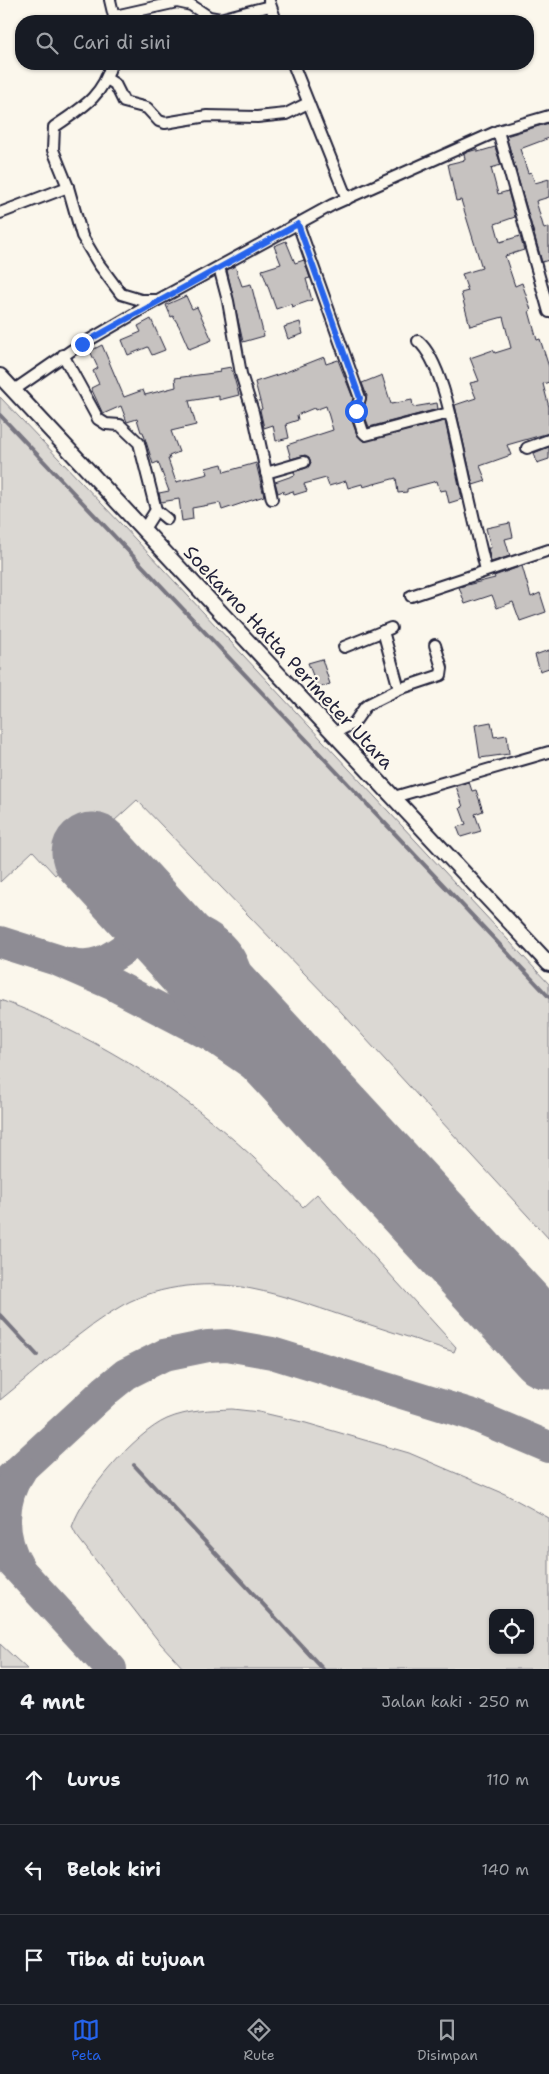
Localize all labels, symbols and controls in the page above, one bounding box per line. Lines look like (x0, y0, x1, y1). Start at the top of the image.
search box (15, 15, 534, 70)
icon: search (33, 29, 61, 57)
text: Cari di sini (73, 30, 171, 55)
route end (71, 333, 94, 356)
route start (345, 400, 368, 423)
street label: Soekarno Hatta Perimeter Utara (178, 540, 399, 775)
map controls (489, 1609, 534, 1654)
button: locate (489, 1609, 534, 1654)
text: 4 mnt (20, 1688, 85, 1716)
text: Jalan kaki · 250 m (381, 1691, 529, 1712)
icon: ahead (20, 1766, 48, 1794)
text: Lurus (67, 1767, 121, 1792)
text: 110 m (486, 1769, 529, 1790)
icon: left (20, 1856, 48, 1884)
text: Belok kiri (67, 1857, 161, 1882)
text: 140 m (482, 1859, 529, 1880)
icon: arrive (20, 1946, 48, 1974)
text: Tiba di tujuan (67, 1947, 205, 1972)
tab: Peta (71, 2016, 101, 2064)
tab: Rute (244, 2016, 275, 2064)
tab: Disimpan (417, 2016, 478, 2064)

